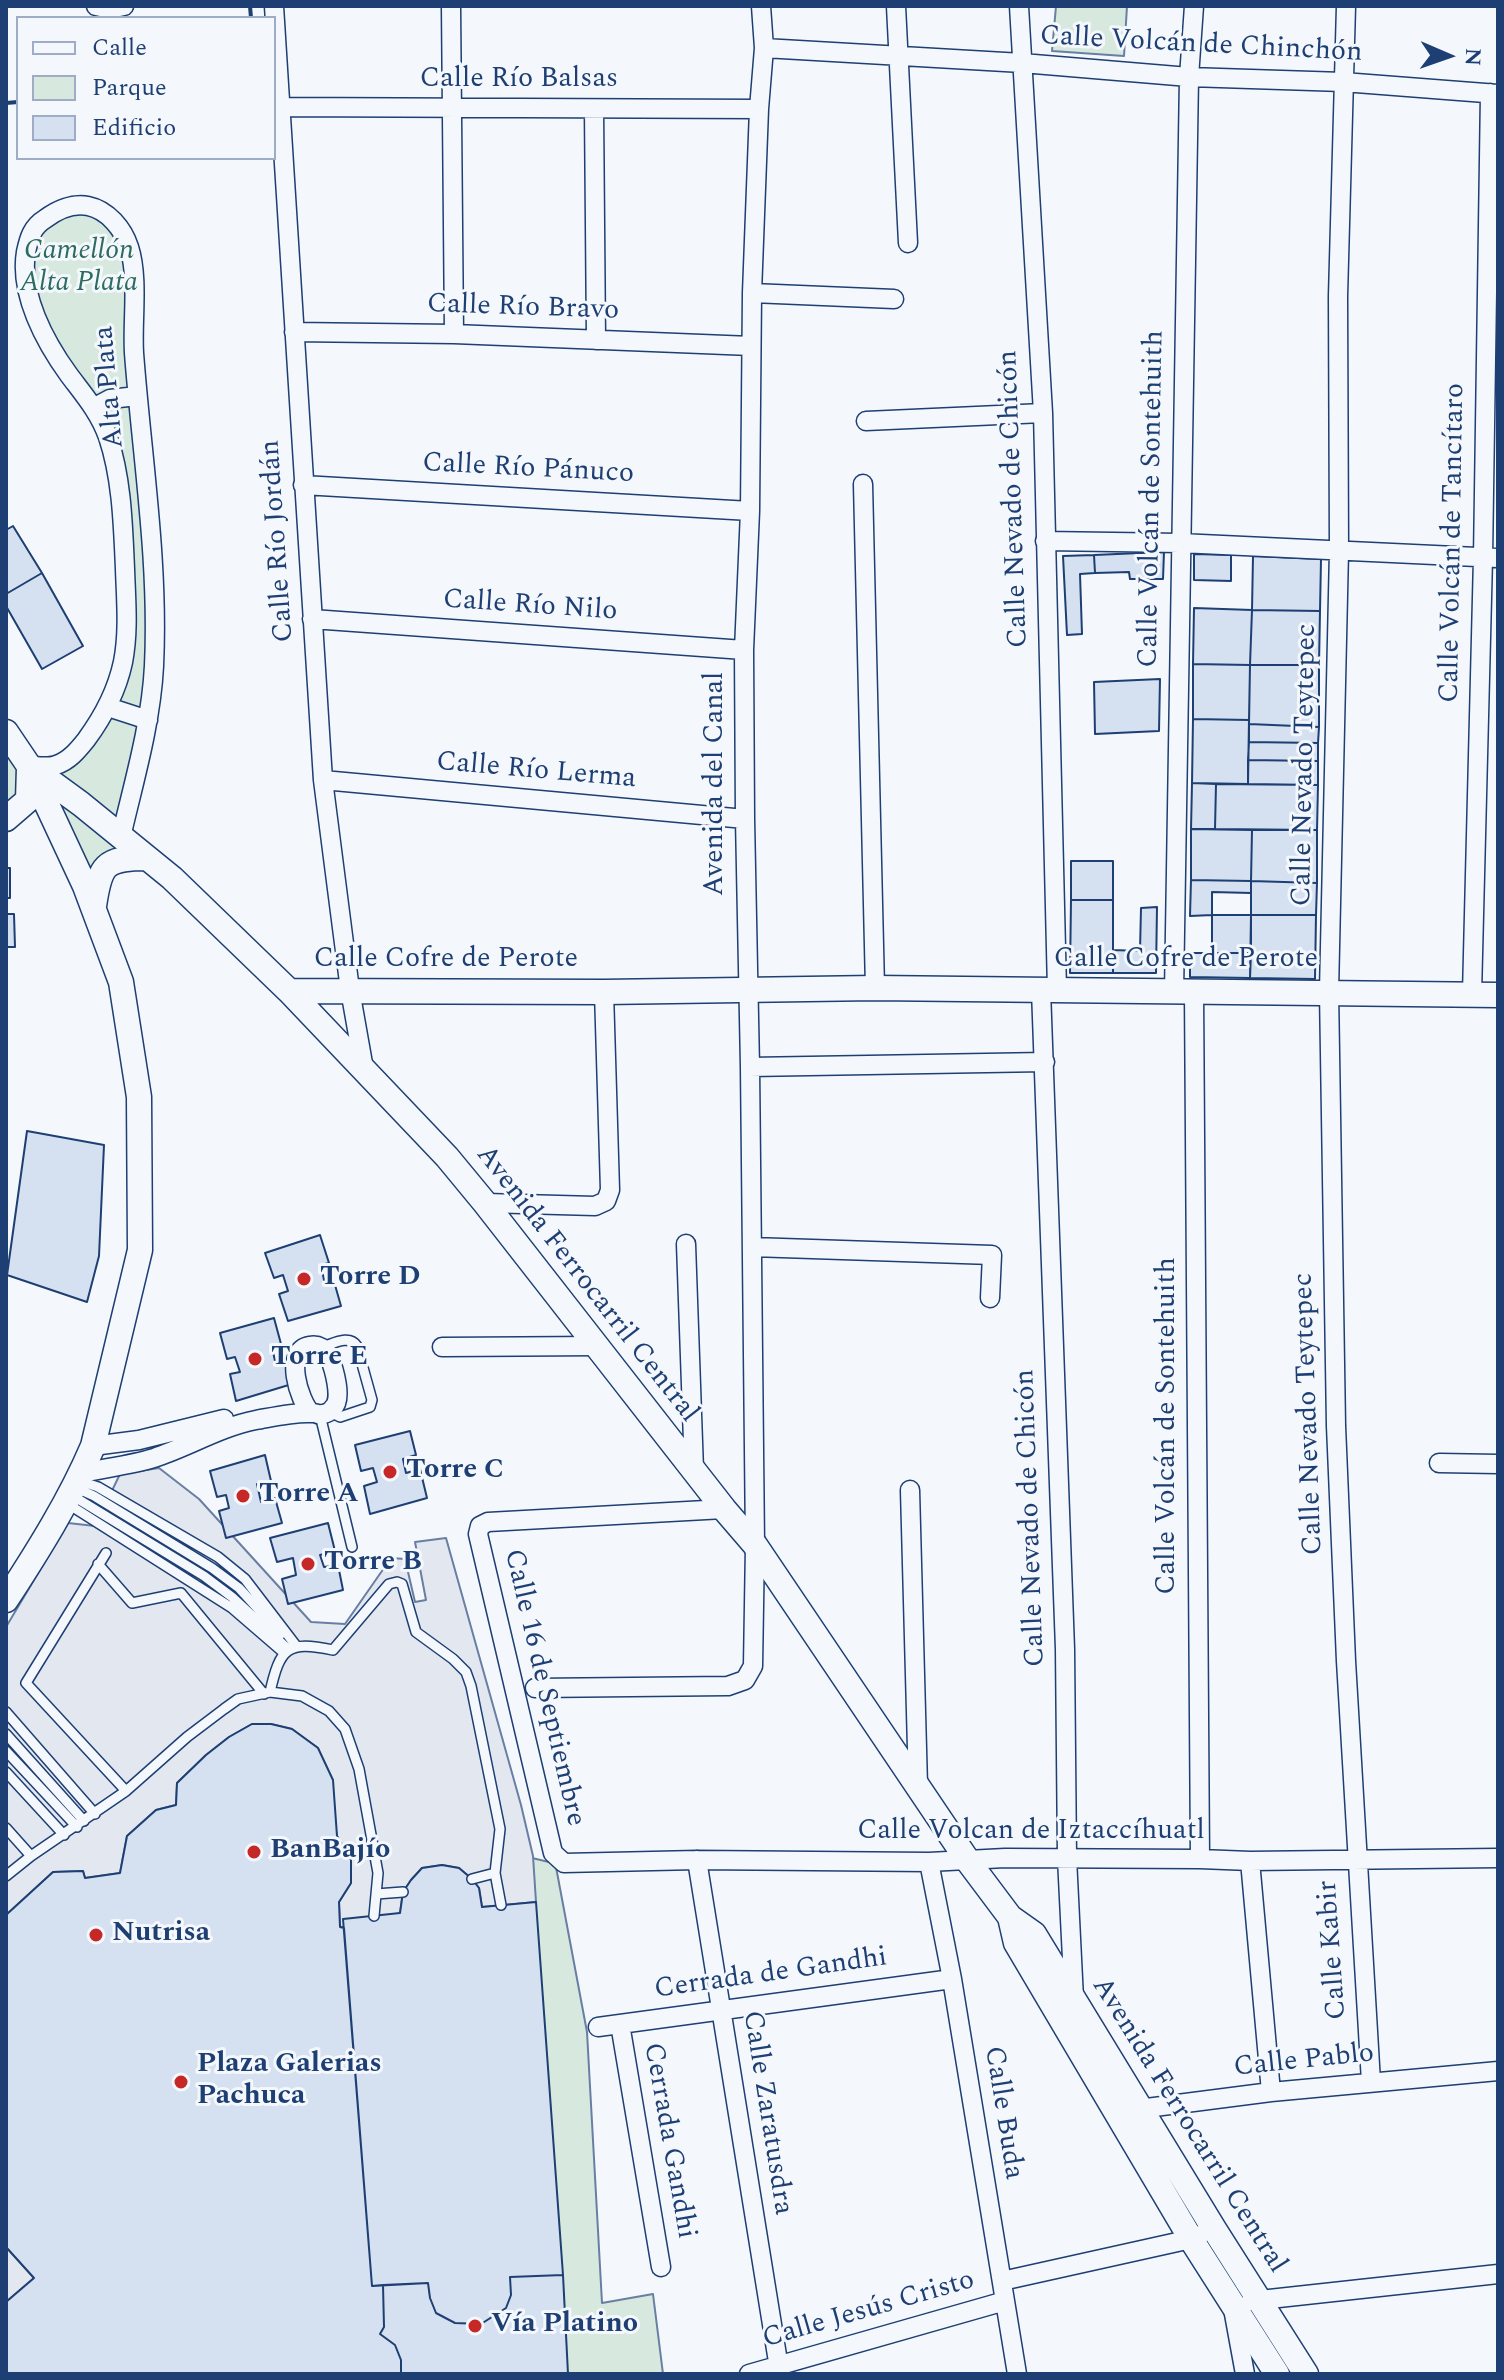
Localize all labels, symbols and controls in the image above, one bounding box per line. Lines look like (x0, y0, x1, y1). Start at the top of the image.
legend (16, 16, 276, 160)
north arrow (1408, 16, 1488, 96)
street label: Calle Volcán de Chinchón (1039, 21, 1363, 71)
text: Calle (92, 30, 147, 66)
text: N (1456, 47, 1489, 66)
street label: Calle Río Balsas (420, 64, 618, 98)
text: Parque (92, 70, 167, 106)
text: Edificio (92, 110, 176, 146)
park label: Camellón Alta Plata (20, 236, 138, 302)
street label: Calle Río Bravo (426, 289, 620, 329)
street label: Alta Plata (89, 324, 133, 450)
street label: Calle Volcán de Sontehuith (1133, 330, 1173, 668)
street label: Calle Nevado de Chicón (993, 350, 1037, 648)
street label: Calle Volcán de Tancítaro (1434, 383, 1474, 703)
street label: Calle Río Jordán (255, 439, 303, 643)
street label: Calle Río Pánuco (421, 448, 635, 492)
street label: Calle Río Nilo (442, 584, 618, 630)
street label: Calle Nevado Teytepec (1287, 623, 1325, 907)
street label: Avenida del Canal (700, 672, 734, 896)
street label: Calle Río Lerma (435, 747, 637, 797)
street label: Calle Cofre de Perote (314, 944, 578, 978)
street label: Calle Cofre de Perote (1054, 944, 1318, 978)
street label: Avenida Ferrocarril Central (467, 1140, 705, 1430)
street label: Calle Volcán de Sontehuith (1152, 1257, 1186, 1595)
place label: Torre D (320, 1262, 421, 1296)
marker: Torre D (295, 1270, 313, 1288)
street label: Calle Nevado Teytepec (1288, 1272, 1332, 1556)
place label: Torre E (271, 1342, 368, 1376)
marker: Torre E (246, 1350, 264, 1368)
street label: Calle Nevado de Chicón (1010, 1369, 1054, 1667)
place label: Torre C (406, 1455, 504, 1489)
marker: Torre C (381, 1463, 399, 1481)
place label: Torre A (259, 1479, 359, 1513)
marker: Torre A (234, 1487, 252, 1505)
street label: Calle 16 de Septiembre (495, 1546, 591, 1830)
place label: Torre B (324, 1547, 422, 1581)
marker: Torre B (299, 1555, 317, 1573)
street label: Calle Volcan de Iztaccíhuatl (857, 1816, 1205, 1850)
place label: BanBajío (270, 1835, 390, 1869)
marker: BanBajío (245, 1843, 263, 1861)
street label: Calle Kabir (1312, 1879, 1356, 2021)
place label: Nutrisa (112, 1918, 210, 1952)
marker: Nutrisa (87, 1926, 105, 1944)
street label: Cerrada de Gandhi (652, 1942, 890, 2008)
street label: Avenida Ferrocarril Central (1083, 1972, 1293, 2280)
street label: Calle Zaratusdra (733, 2009, 799, 2217)
street label: Calle Pablo (1232, 2038, 1376, 2086)
street label: Cerrada Gandhi (634, 2040, 702, 2242)
street label: Calle Buda (975, 2044, 1029, 2182)
place label: Plaza Galerias Pachuca (197, 2049, 382, 2115)
marker: Plaza Galerias Pachuca (172, 2073, 190, 2091)
street label: Calle Jesús Cristo (759, 2265, 979, 2357)
place label: Vía Platino (491, 2309, 638, 2343)
marker: Vía Platino (466, 2317, 484, 2335)

